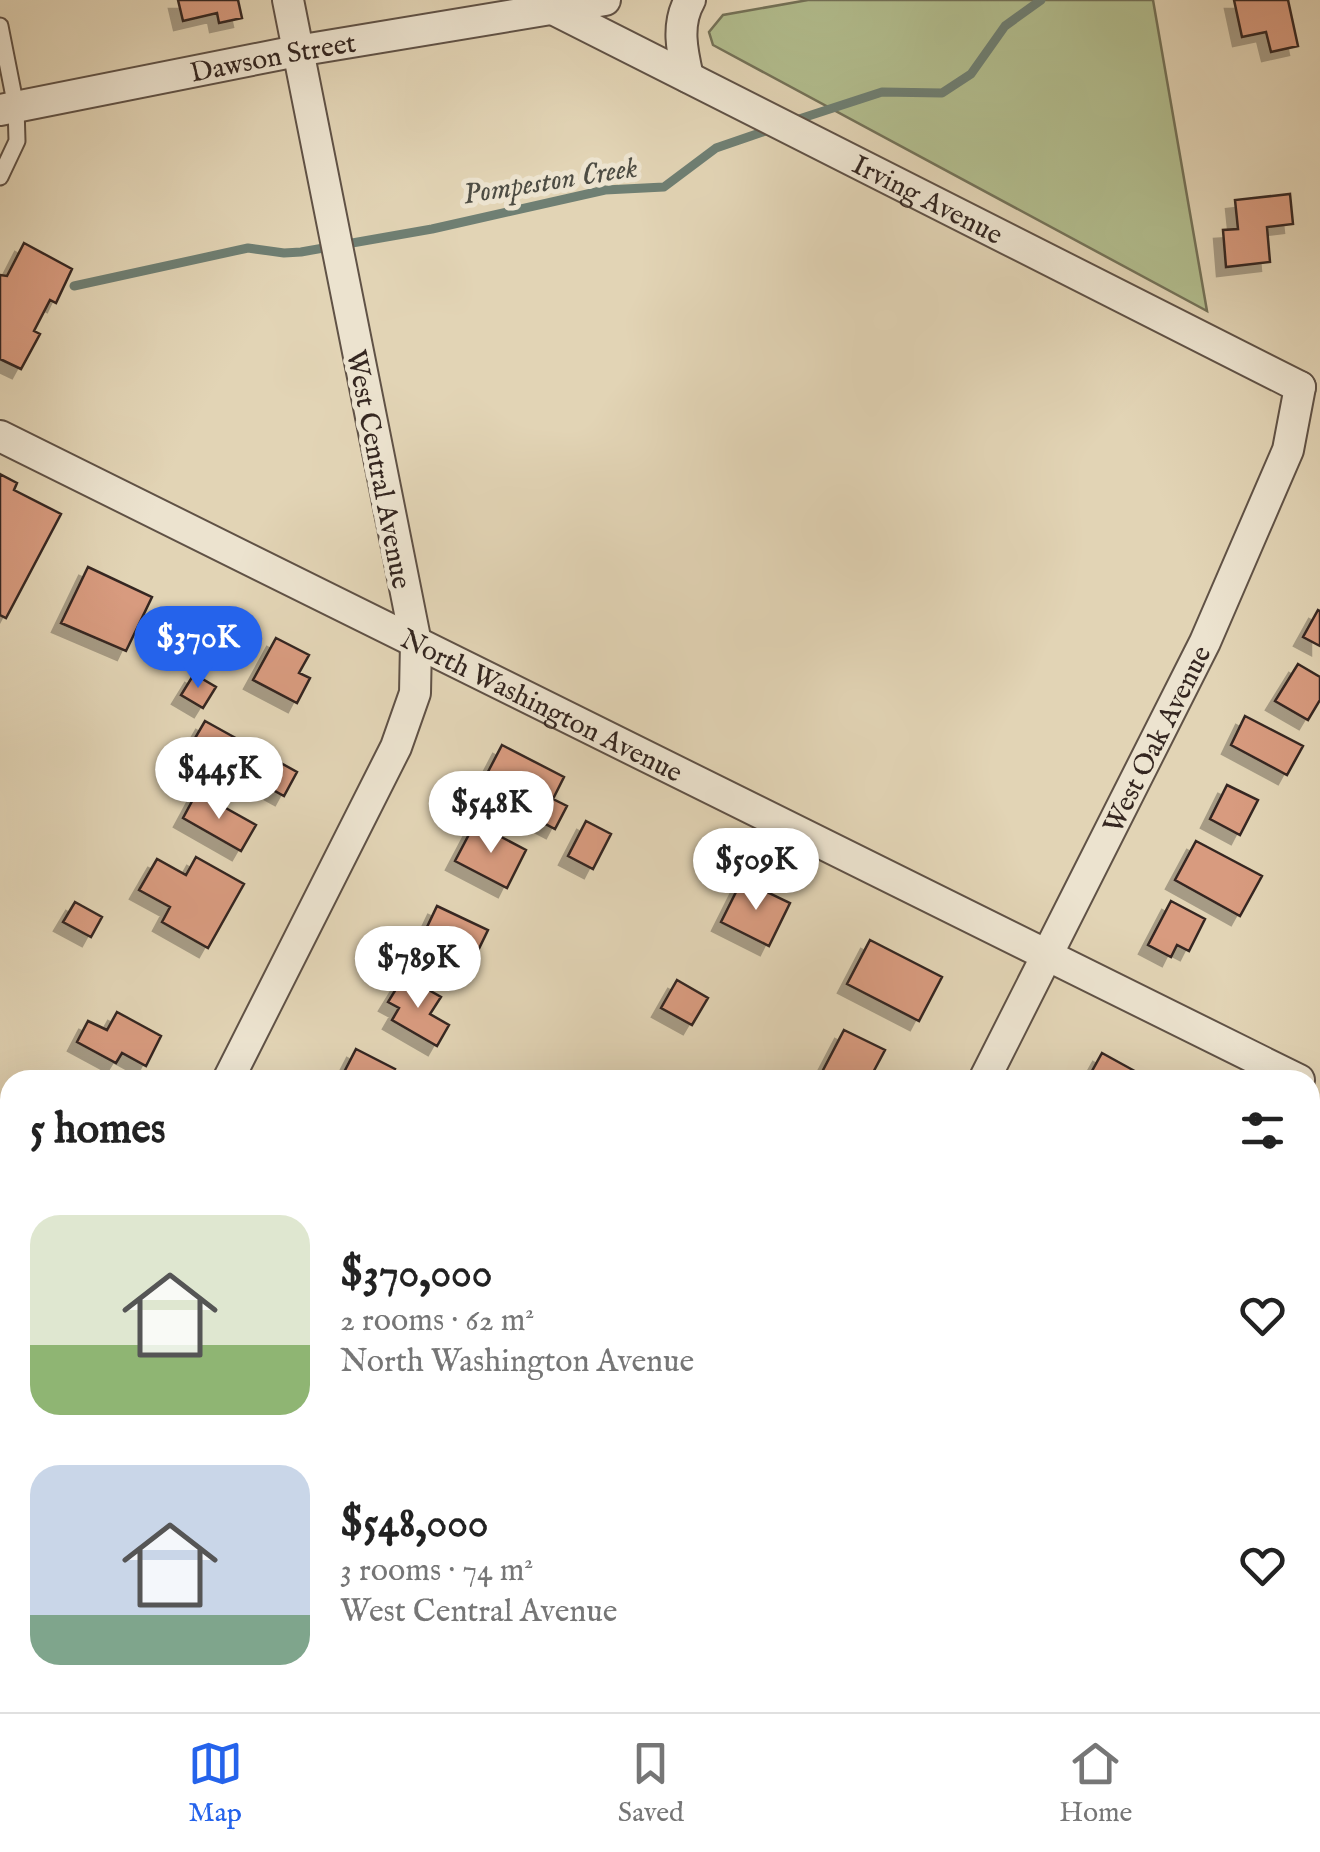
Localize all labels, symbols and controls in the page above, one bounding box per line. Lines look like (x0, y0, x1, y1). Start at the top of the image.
street label: Dawson Street (187, 26, 359, 92)
street label: Irving Avenue (846, 148, 1008, 254)
water label: Pompeston Creek (460, 149, 640, 215)
street label: West Central Avenue (337, 347, 418, 592)
pin: $370K (128, 606, 268, 691)
text: $370K (156, 618, 240, 659)
street label: North Washington Avenue (394, 622, 688, 792)
street label: West Oak Avenue (1096, 640, 1220, 840)
pin: $445K (149, 737, 289, 822)
text: $445K (177, 749, 261, 790)
pin: $548K (421, 771, 561, 856)
text: $548K (451, 783, 531, 824)
pin: $509K (686, 828, 826, 913)
text: $509K (715, 840, 797, 881)
pin: $789K (348, 926, 488, 1011)
text: $789K (377, 938, 459, 979)
icon: filters (1235, 1103, 1290, 1158)
text: 5 homes (30, 1104, 166, 1157)
text: $370,000 (340, 1248, 492, 1301)
icon: home (110, 1255, 230, 1375)
icon: heart (1235, 1288, 1290, 1343)
text: 2 rooms · 62 m² (340, 1301, 534, 1342)
text: North Washington Avenue (340, 1342, 694, 1383)
text: $548,000 (340, 1498, 488, 1551)
icon: home (110, 1505, 230, 1625)
icon: heart (1235, 1538, 1290, 1593)
text: 3 rooms · 74 m² (340, 1551, 533, 1592)
text: West Central Avenue (340, 1592, 617, 1633)
tab: Map (188, 1736, 243, 1831)
tab: Saved (618, 1736, 684, 1831)
tab: Home (1059, 1736, 1132, 1831)

